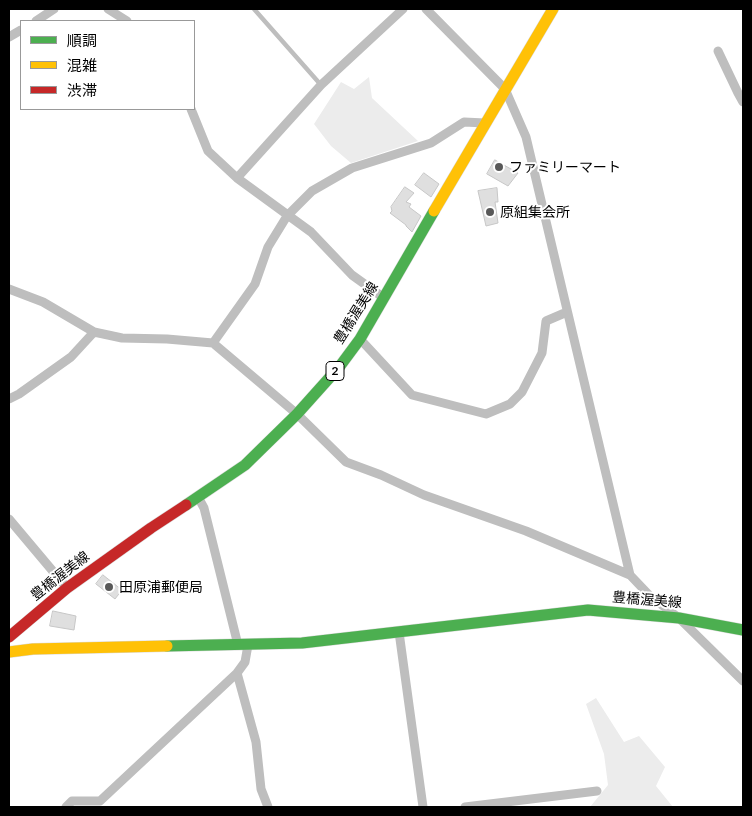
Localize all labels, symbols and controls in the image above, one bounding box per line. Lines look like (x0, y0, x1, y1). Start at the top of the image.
legend (20, 20, 195, 110)
text: 順調 (67, 31, 97, 49)
text: 混雑 (67, 56, 97, 74)
text: 渋滞 (67, 81, 97, 99)
place label: ファミリーマート (509, 159, 621, 175)
marker: ファミリーマート (493, 161, 505, 173)
place label: 原組集会所 (500, 204, 570, 220)
marker: 原組集会所 (484, 206, 496, 218)
street label: 豊橋渥美線 (330, 279, 382, 347)
road number: 2 (326, 362, 344, 381)
street label: 豊橋渥美線 (27, 548, 93, 604)
place label: 田原浦郵便局 (119, 579, 203, 595)
marker: 田原浦郵便局 (103, 581, 115, 593)
street label: 豊橋渥美線 (611, 589, 683, 611)

